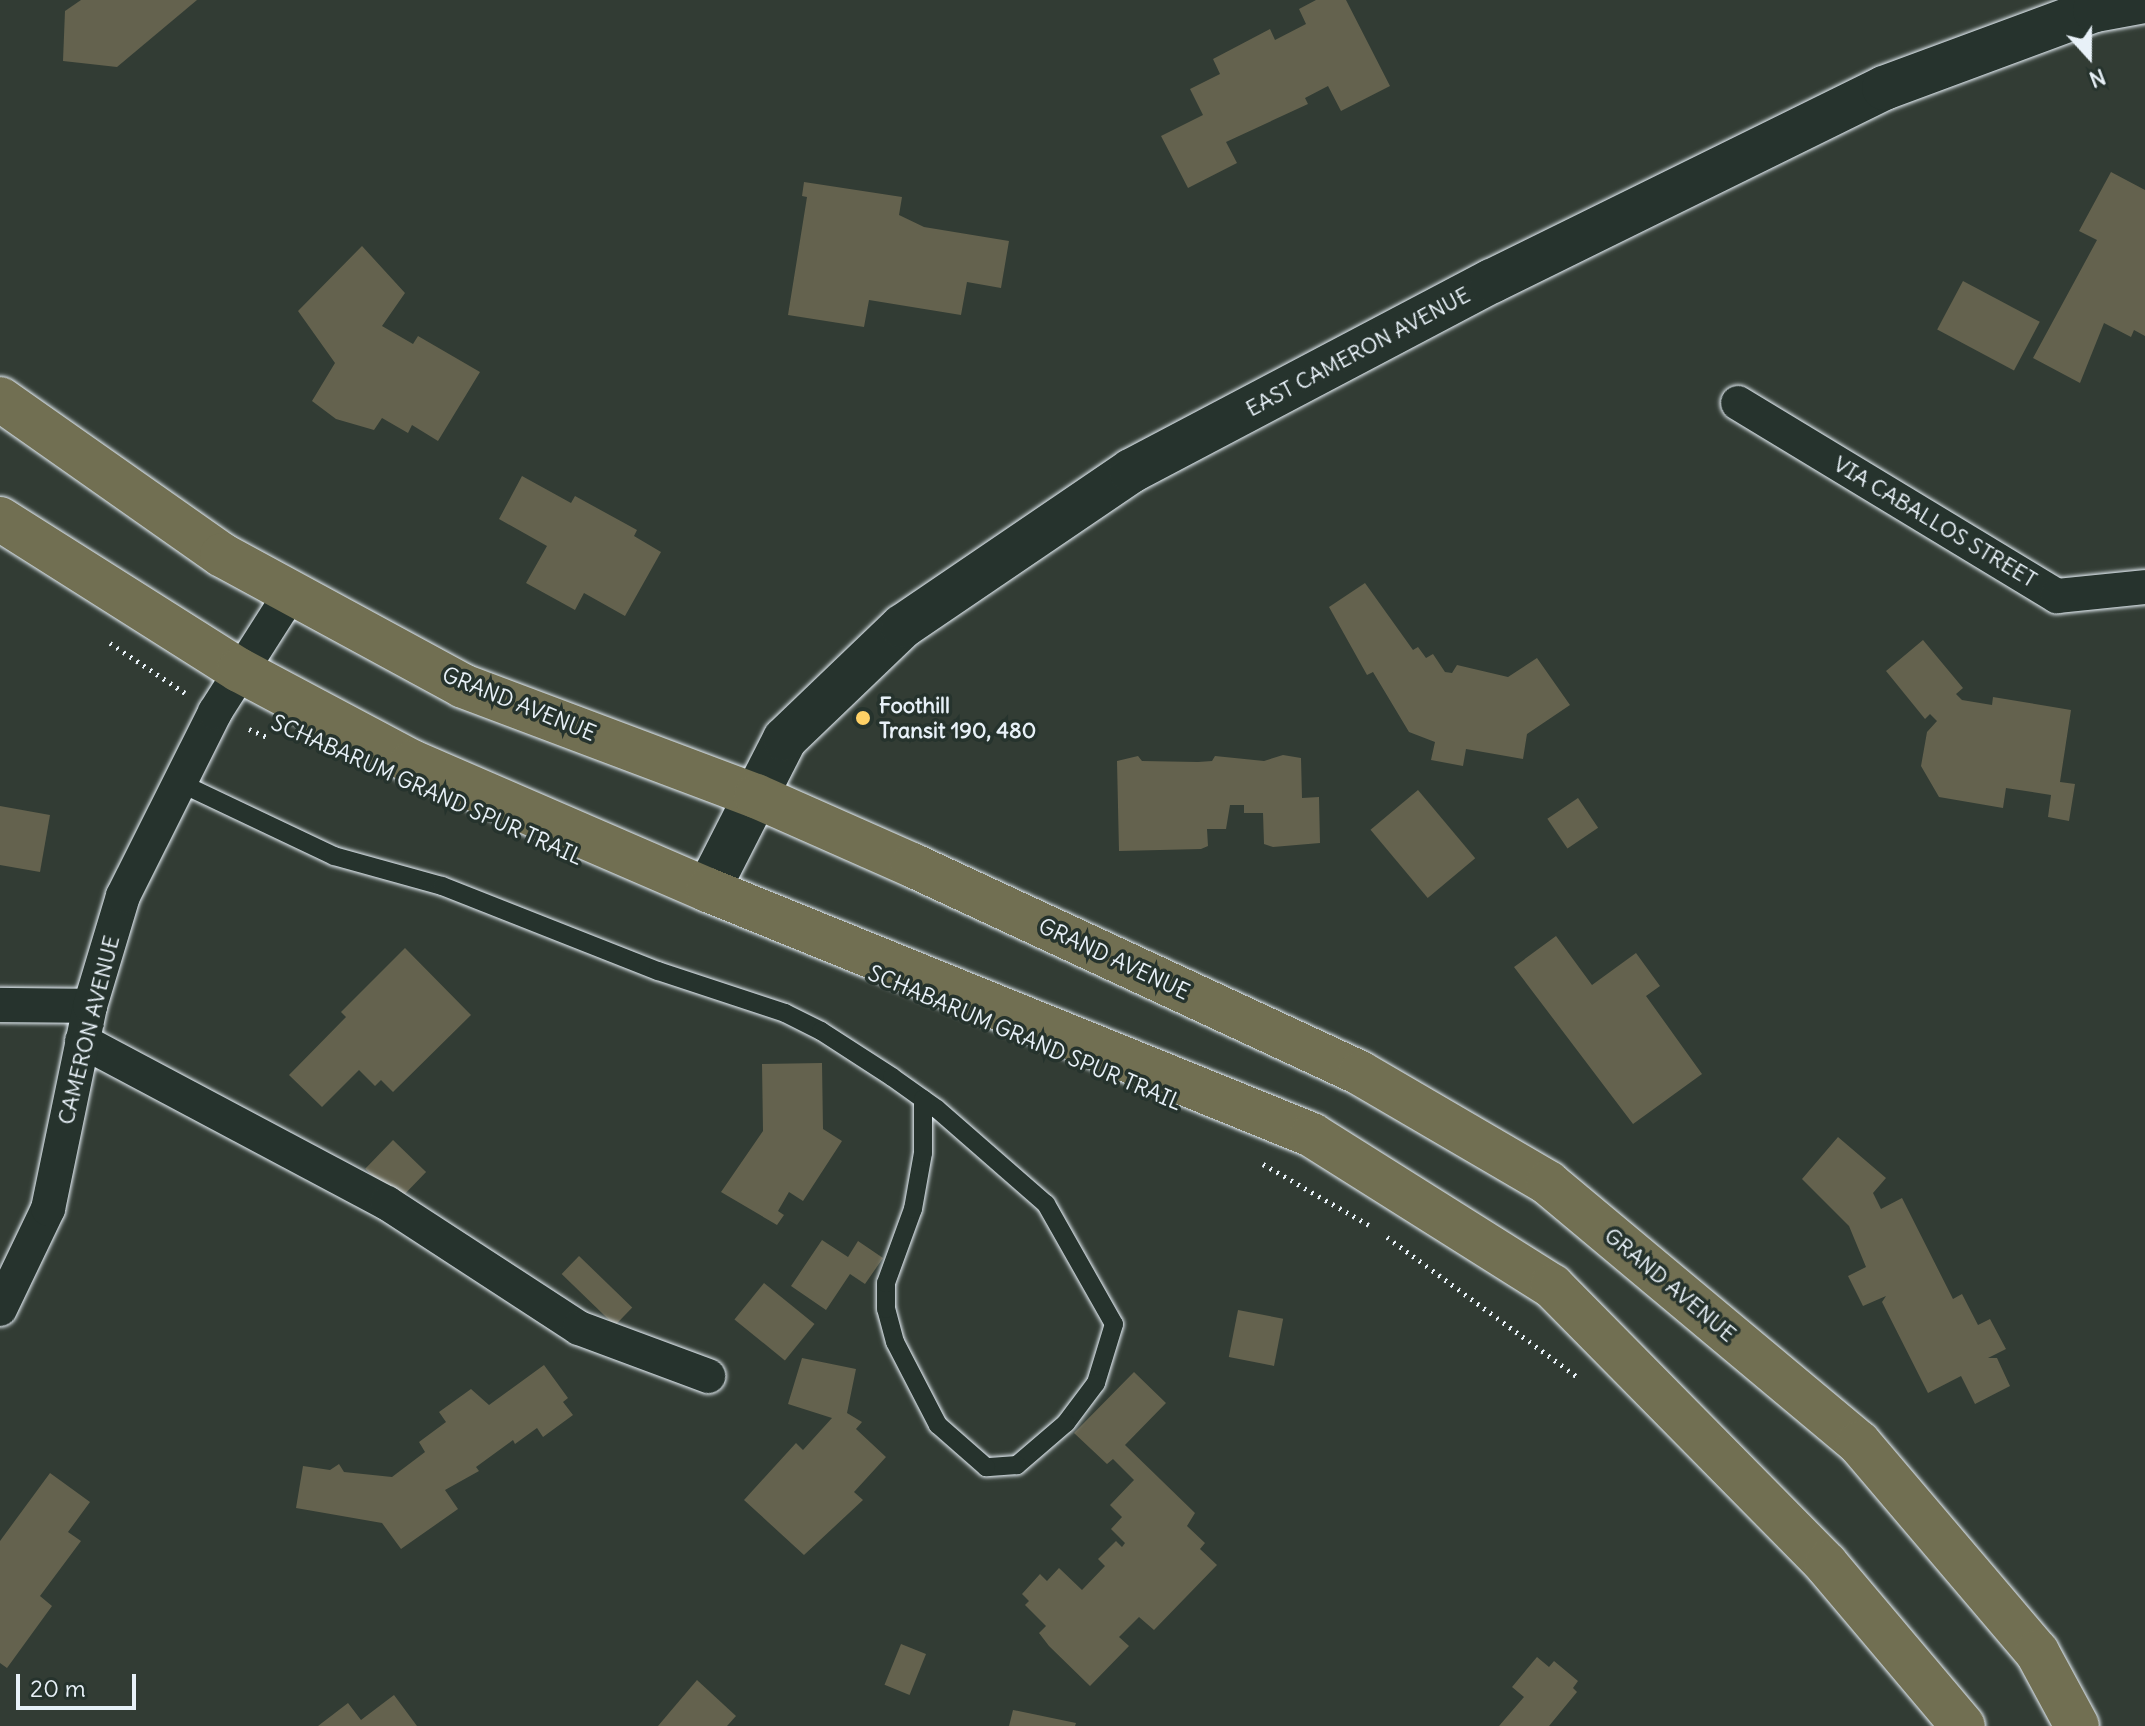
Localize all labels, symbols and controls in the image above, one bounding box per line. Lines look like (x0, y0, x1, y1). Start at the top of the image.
north arrow (2049, 16, 2129, 96)
text: N (2085, 63, 2110, 94)
street label: EAST CAMERON AVENUE (1241, 282, 1475, 422)
street label: VIA CABALLOS STREET (1829, 451, 2041, 593)
street label: GRAND AVENUE (438, 661, 600, 747)
place label: Foothill Transit 190, 480 (879, 692, 1036, 744)
street label: SCHABARUM GRAND SPUR TRAIL (267, 709, 587, 871)
marker: Foothill Transit 190, 480 (854, 709, 872, 727)
street label: GRAND AVENUE (1034, 913, 1194, 1005)
street label: CAMERON AVENUE (53, 933, 125, 1127)
street label: SCHABARUM GRAND SPUR TRAIL (864, 960, 1186, 1116)
street label: GRAND AVENUE (1599, 1222, 1741, 1348)
scale bar (20, 1658, 140, 1708)
text: 20 m (30, 1673, 86, 1703)

